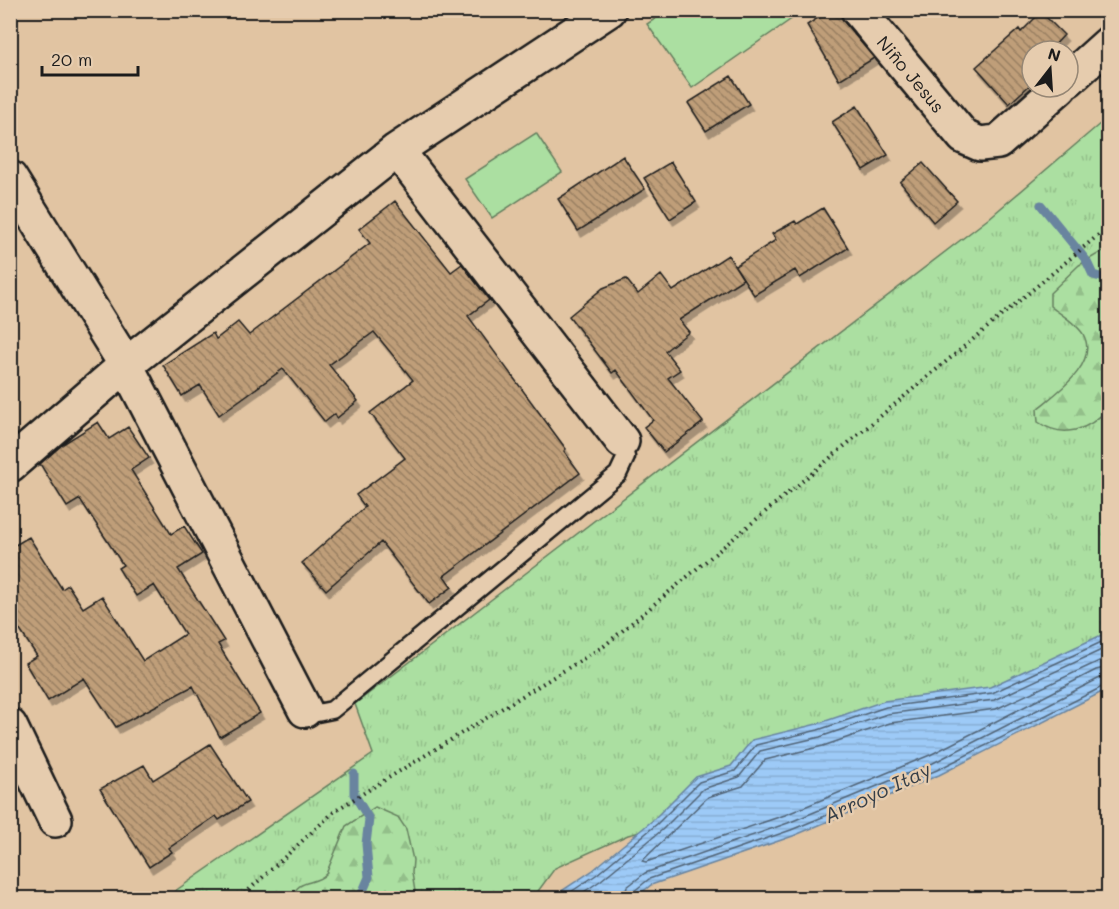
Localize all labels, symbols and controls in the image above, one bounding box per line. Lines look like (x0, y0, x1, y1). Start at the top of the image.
street label: Niño Jesus (872, 30, 950, 118)
scale bar (42, 39, 138, 77)
north arrow (1020, 39, 1080, 99)
text: N (1046, 42, 1063, 66)
text: 20 m (51, 47, 92, 71)
water label: Arroyo Itay (819, 756, 935, 828)

